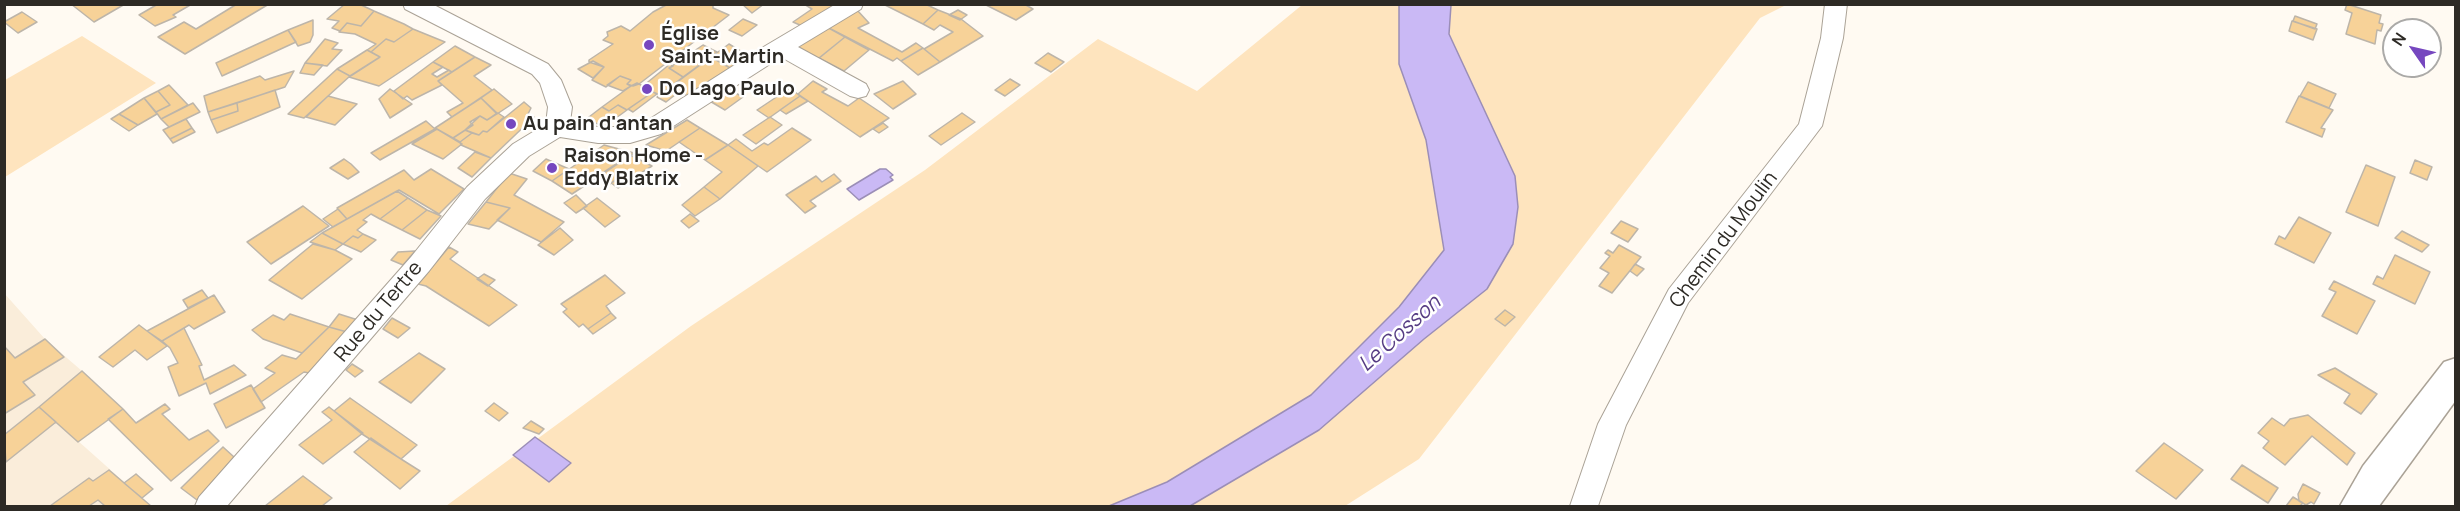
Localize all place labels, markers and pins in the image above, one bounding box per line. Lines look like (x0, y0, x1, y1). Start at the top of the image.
place label: Église Saint-Martin (661, 22, 784, 69)
marker: Église Saint-Martin (642, 38, 656, 52)
place label: Do Lago Paulo (659, 77, 795, 101)
marker: Do Lago Paulo (640, 82, 654, 96)
place label: Au pain d'antan (523, 112, 673, 136)
marker: Au pain d'antan (504, 117, 518, 131)
place label: Raison Home - Eddy Blatrix (564, 144, 703, 191)
marker: Raison Home - Eddy Blatrix (545, 161, 559, 175)

